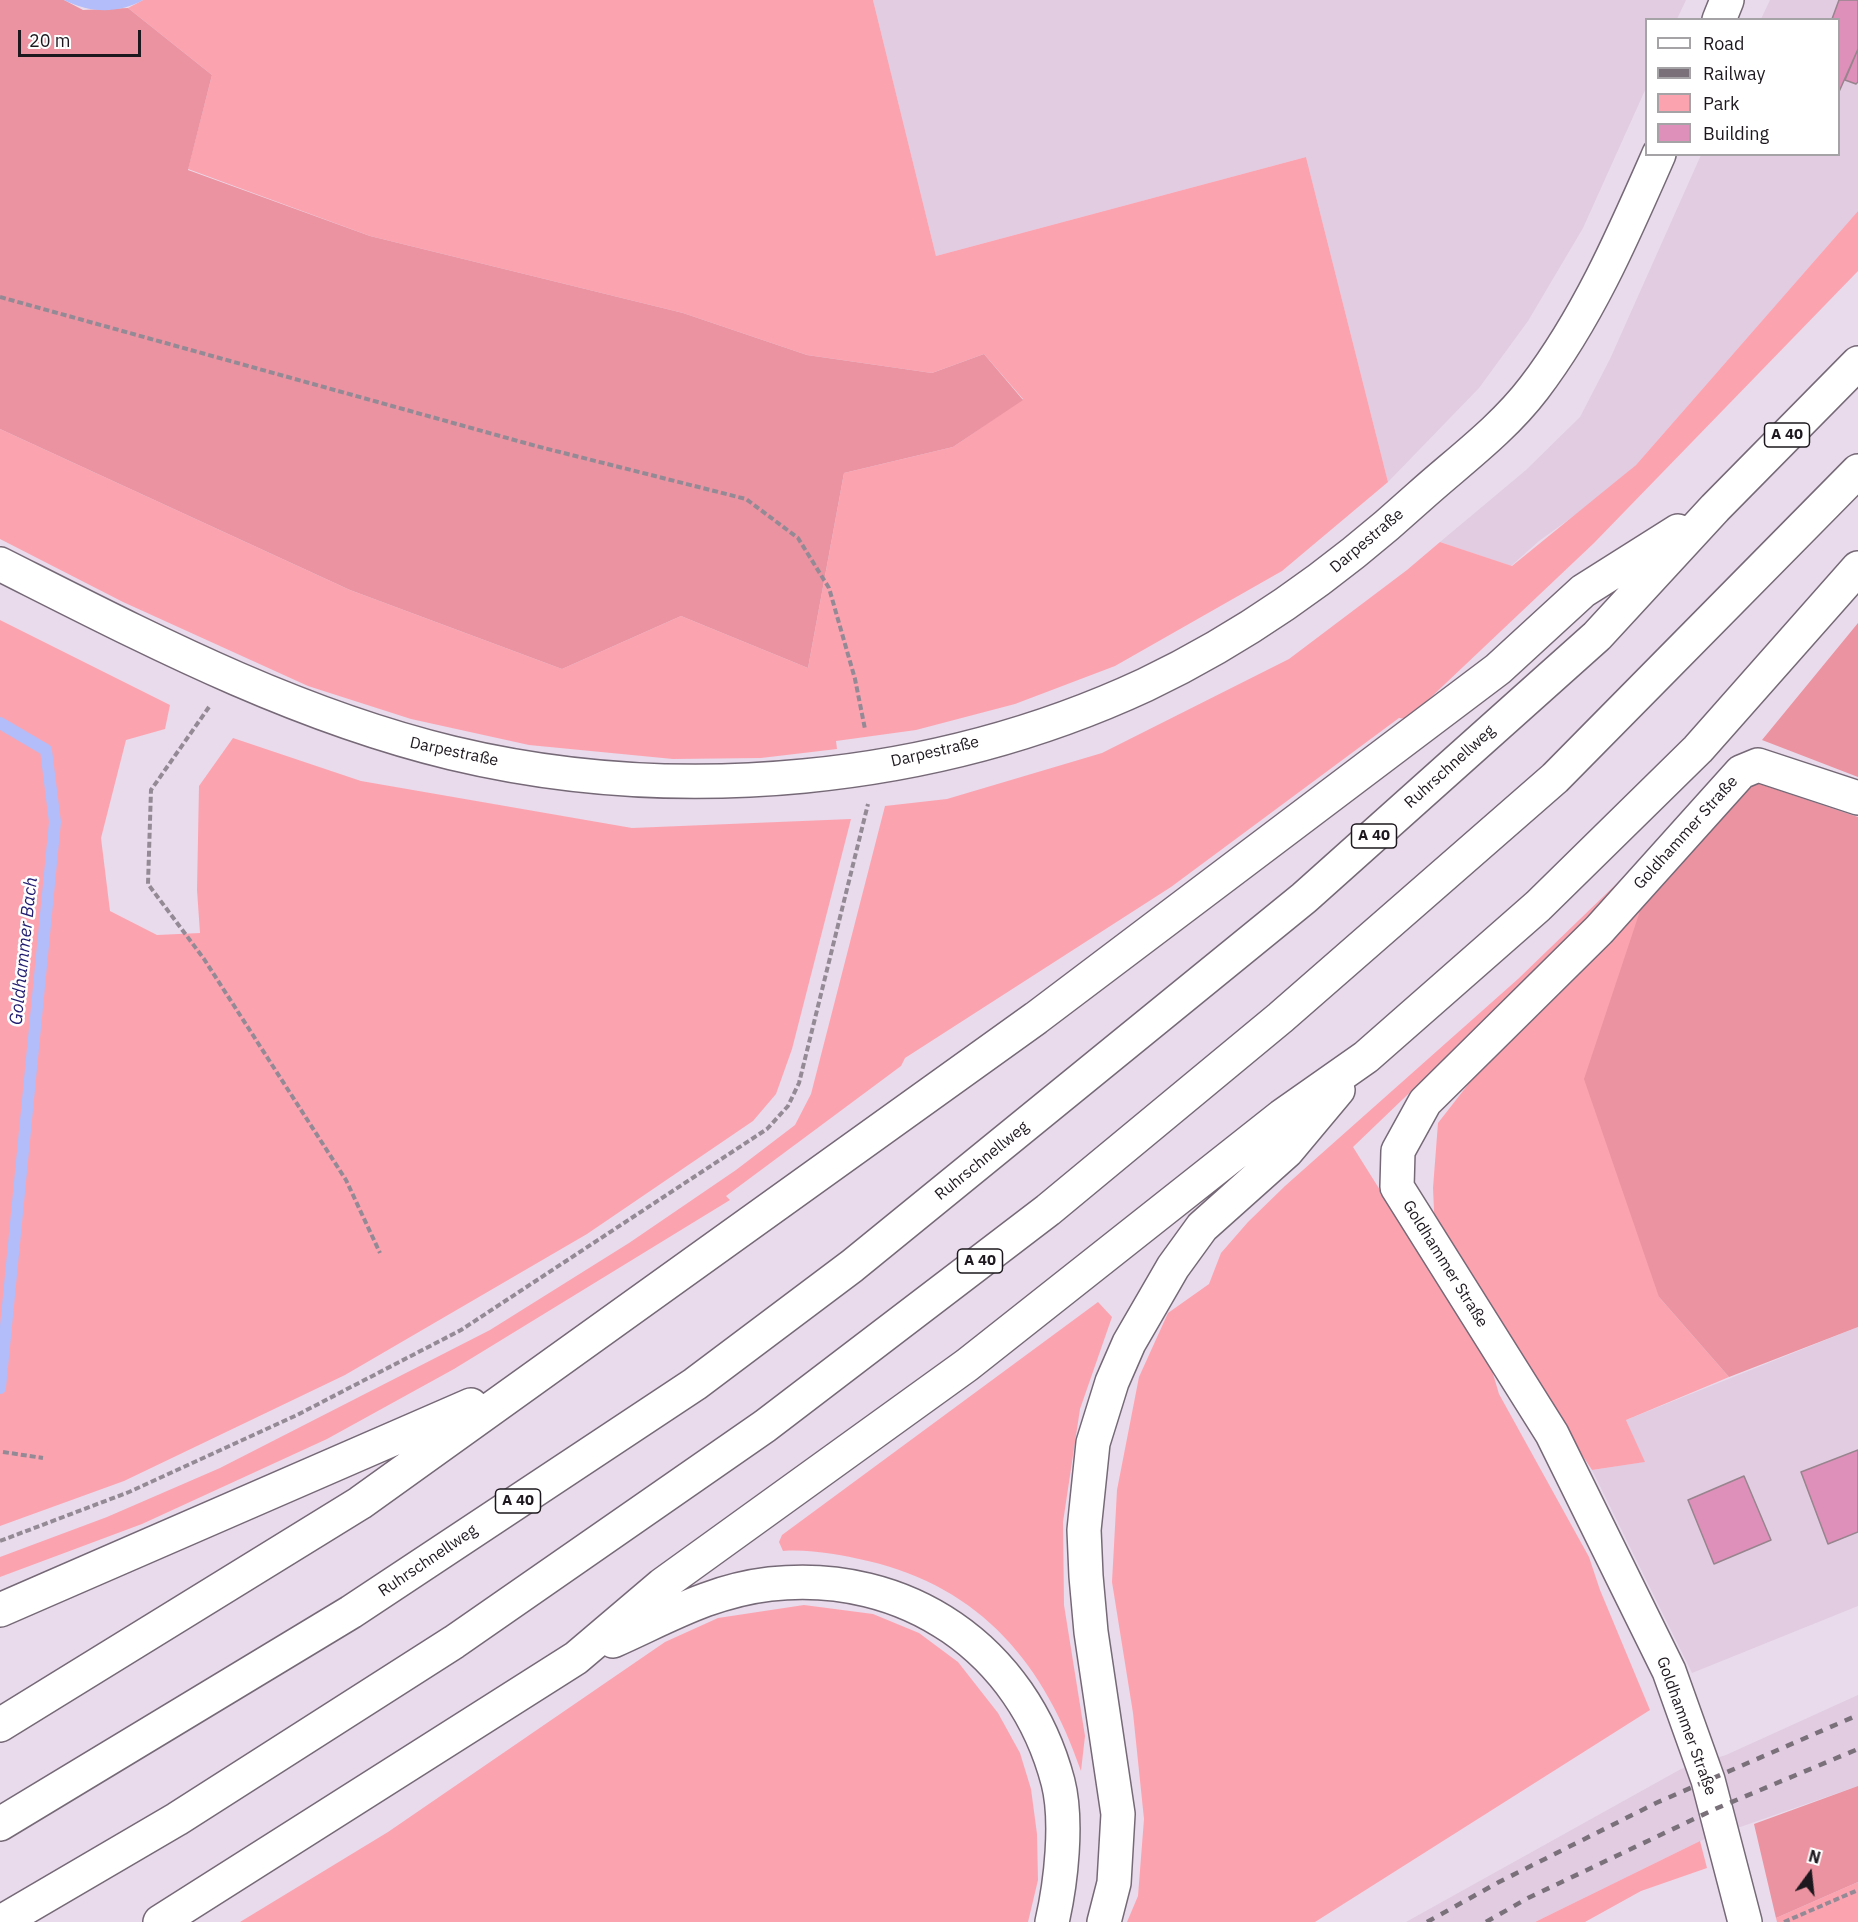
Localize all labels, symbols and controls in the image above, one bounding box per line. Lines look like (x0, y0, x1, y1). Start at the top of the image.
scale bar (21, 18, 144, 56)
legend (1645, 18, 1840, 156)
text: 20 m (29, 29, 71, 52)
text: Road (1703, 32, 1744, 55)
text: Railway (1703, 62, 1765, 85)
text: Park (1703, 92, 1739, 115)
text: Building (1703, 122, 1769, 145)
road number: A 40 (1764, 423, 1810, 447)
street label: Darpestraße (1326, 505, 1408, 577)
street label: Ruhrschnellweg (1401, 721, 1499, 813)
street label: Darpestraße (408, 733, 500, 771)
street label: Darpestraße (889, 733, 981, 771)
street label: Goldhammer Straße (1630, 772, 1742, 894)
road number: A 40 (1352, 824, 1396, 848)
water label: Goldhammer Bach (5, 876, 43, 1026)
street label: Ruhrschnellweg (931, 1117, 1033, 1205)
street label: Goldhammer Straße (1398, 1197, 1492, 1331)
road number: A 40 (958, 1249, 1002, 1273)
road number: A 40 (496, 1489, 540, 1513)
street label: Ruhrschnellweg (375, 1521, 481, 1601)
street label: Goldhammer Straße (1652, 1654, 1720, 1798)
north arrow (1780, 1844, 1840, 1904)
text: N (1806, 1845, 1823, 1868)

